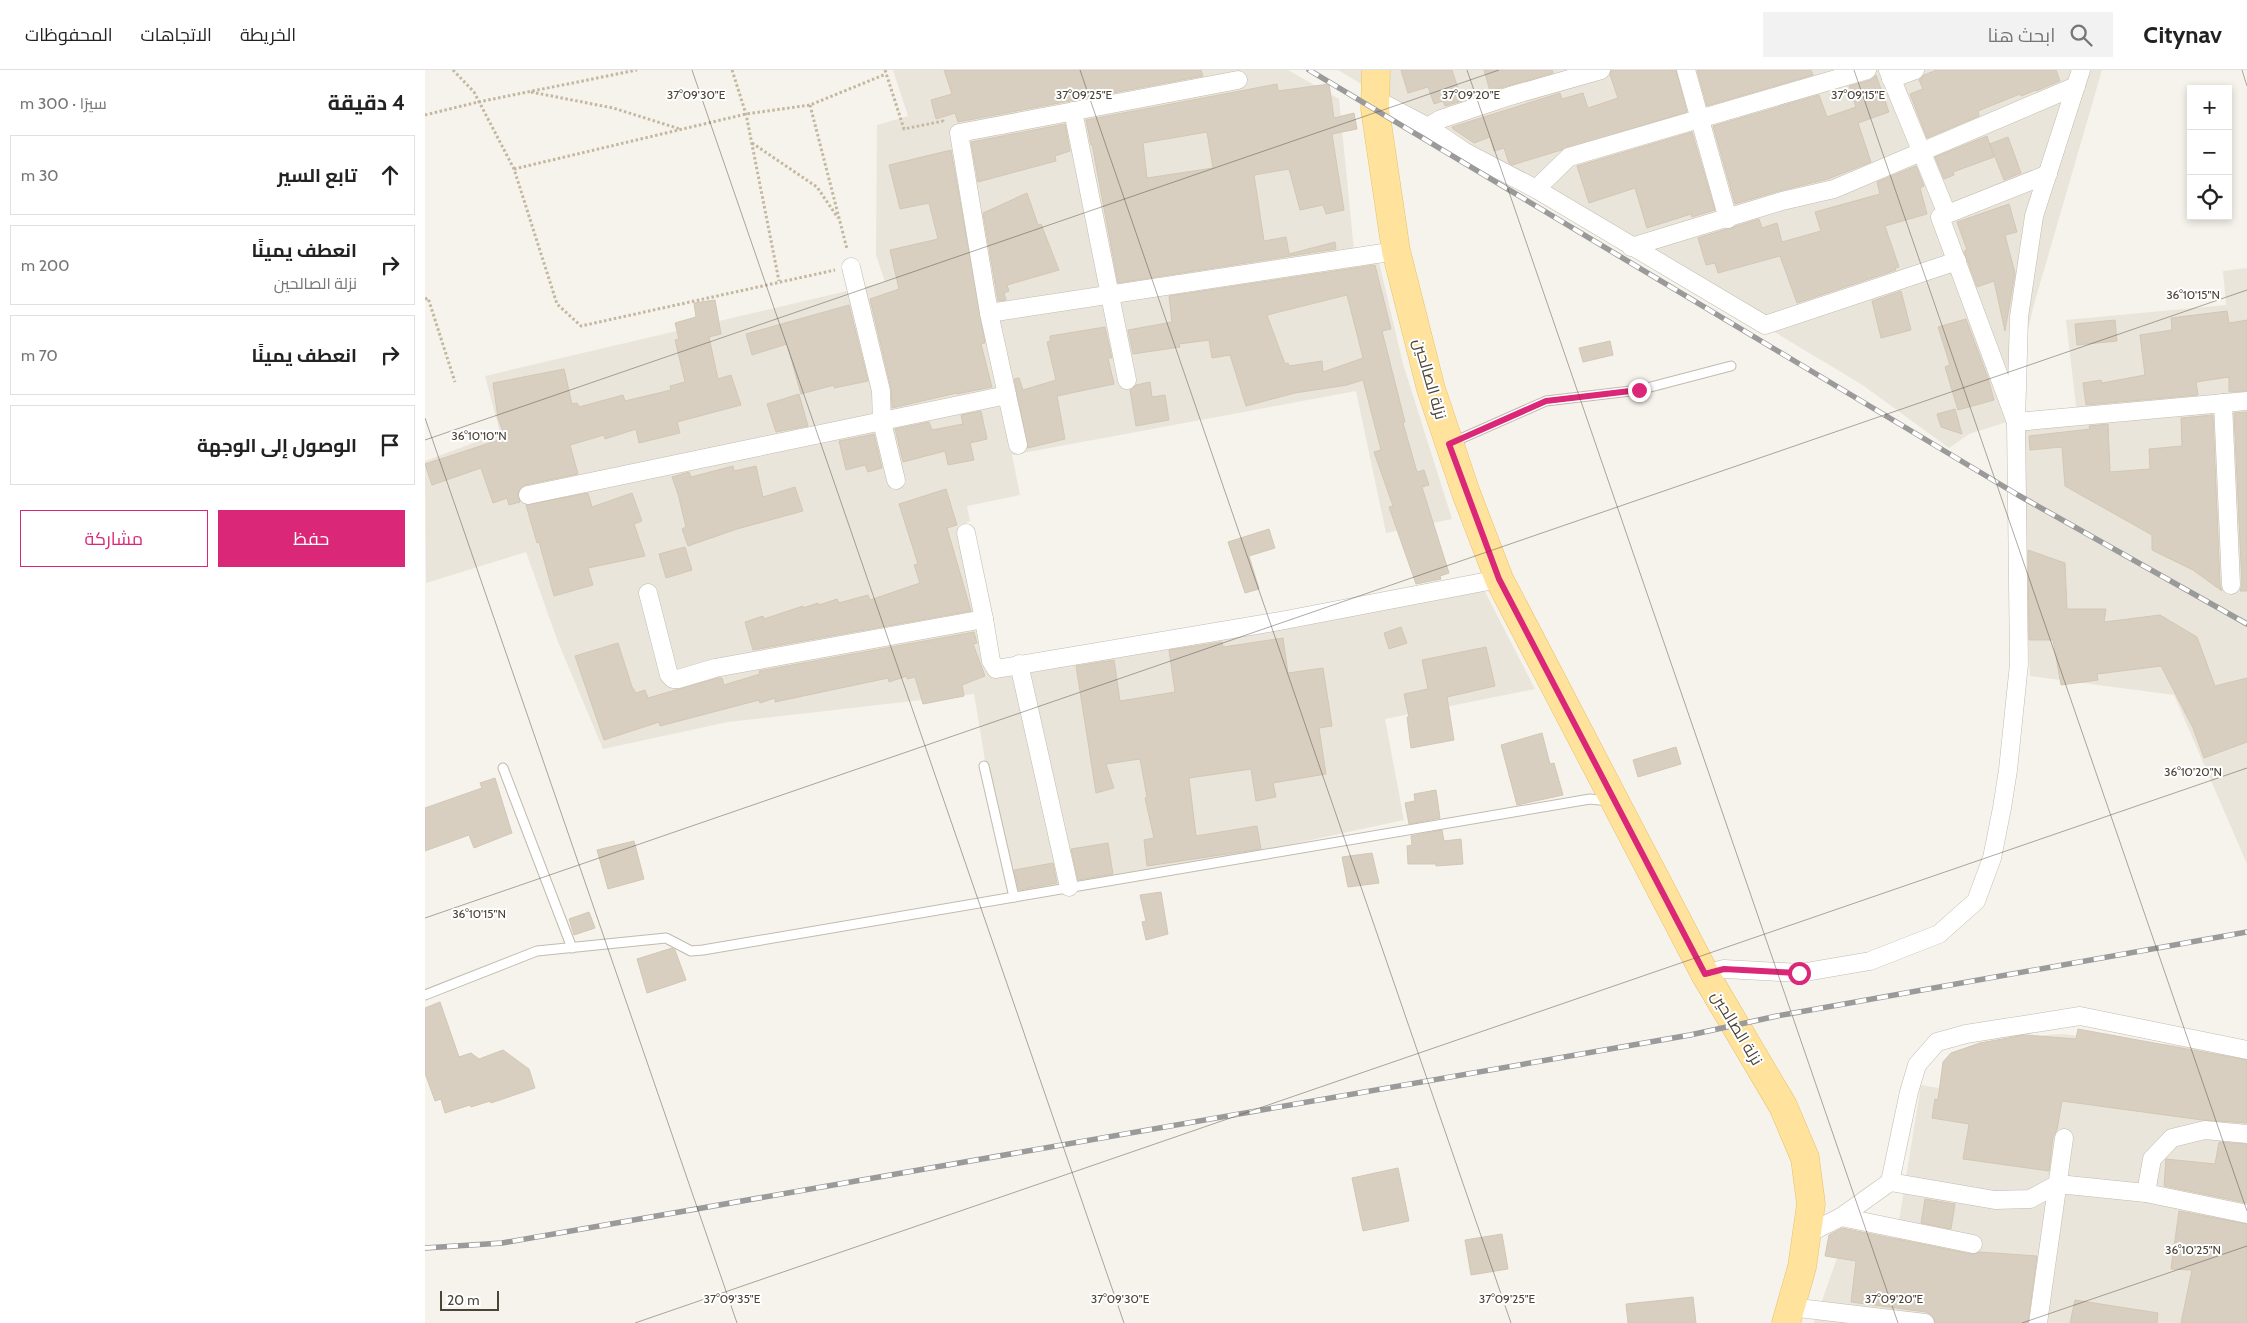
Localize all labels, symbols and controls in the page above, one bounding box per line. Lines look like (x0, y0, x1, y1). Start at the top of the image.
search box (1763, 12, 2113, 57)
text: Citynav (2143, 20, 2222, 49)
icon: search (2067, 21, 2095, 49)
text: المحفوظات (25, 24, 113, 46)
text: الاتجاهات (141, 24, 212, 46)
text: الخريطة (240, 24, 296, 46)
text: ابحث هنا (1988, 24, 2055, 47)
map controls (2187, 85, 2232, 220)
button: + (2187, 85, 2232, 130)
text: 37°09'30"E (667, 87, 726, 102)
text: 37°09'25"E (1056, 87, 1113, 102)
text: 37°09'20"E (1442, 87, 1501, 102)
text: 37°09'15"E (1831, 87, 1885, 102)
text: 4 دقيقة (328, 90, 405, 115)
text: سيرًا · 300 m (20, 94, 107, 113)
button: − (2187, 130, 2232, 175)
icon: ahead (376, 161, 404, 189)
text: تابع السير (277, 164, 357, 187)
text: 30 m (21, 166, 58, 185)
button: locate (2187, 175, 2232, 220)
text: انعطف يمينًا (251, 239, 357, 262)
icon: right (376, 251, 404, 279)
text: 200 m (21, 256, 69, 275)
text: نزلة الصالحين (274, 274, 357, 293)
text: 36°10'15"N (2166, 287, 2220, 302)
street label: نزلة الصالحين (1408, 336, 1451, 422)
icon: right (376, 341, 404, 369)
text: انعطف يمينًا (251, 344, 357, 367)
text: 70 m (21, 346, 58, 365)
route end (1628, 379, 1651, 402)
text: 36°10'10"N (451, 428, 507, 443)
icon: arrive (376, 431, 404, 459)
text: الوصول إلى الوجهة (197, 434, 357, 457)
button: مشاركة (20, 510, 208, 567)
button: حفظ (218, 510, 405, 567)
text: 36°10'20"N (2164, 764, 2222, 779)
text: 36°10'15"N (452, 906, 506, 921)
route start (1788, 962, 1811, 985)
street label: نزلة الصالحين (1707, 987, 1767, 1069)
text: 36°10'25"N (2165, 1242, 2221, 1257)
scale bar (440, 1288, 499, 1311)
text: 20 m (447, 1291, 480, 1309)
text: 37°09'35"E (704, 1291, 761, 1306)
text: 37°09'30"E (1091, 1291, 1150, 1306)
text: 37°09'25"E (1479, 1291, 1536, 1306)
text: 37°09'20"E (1865, 1291, 1924, 1306)

